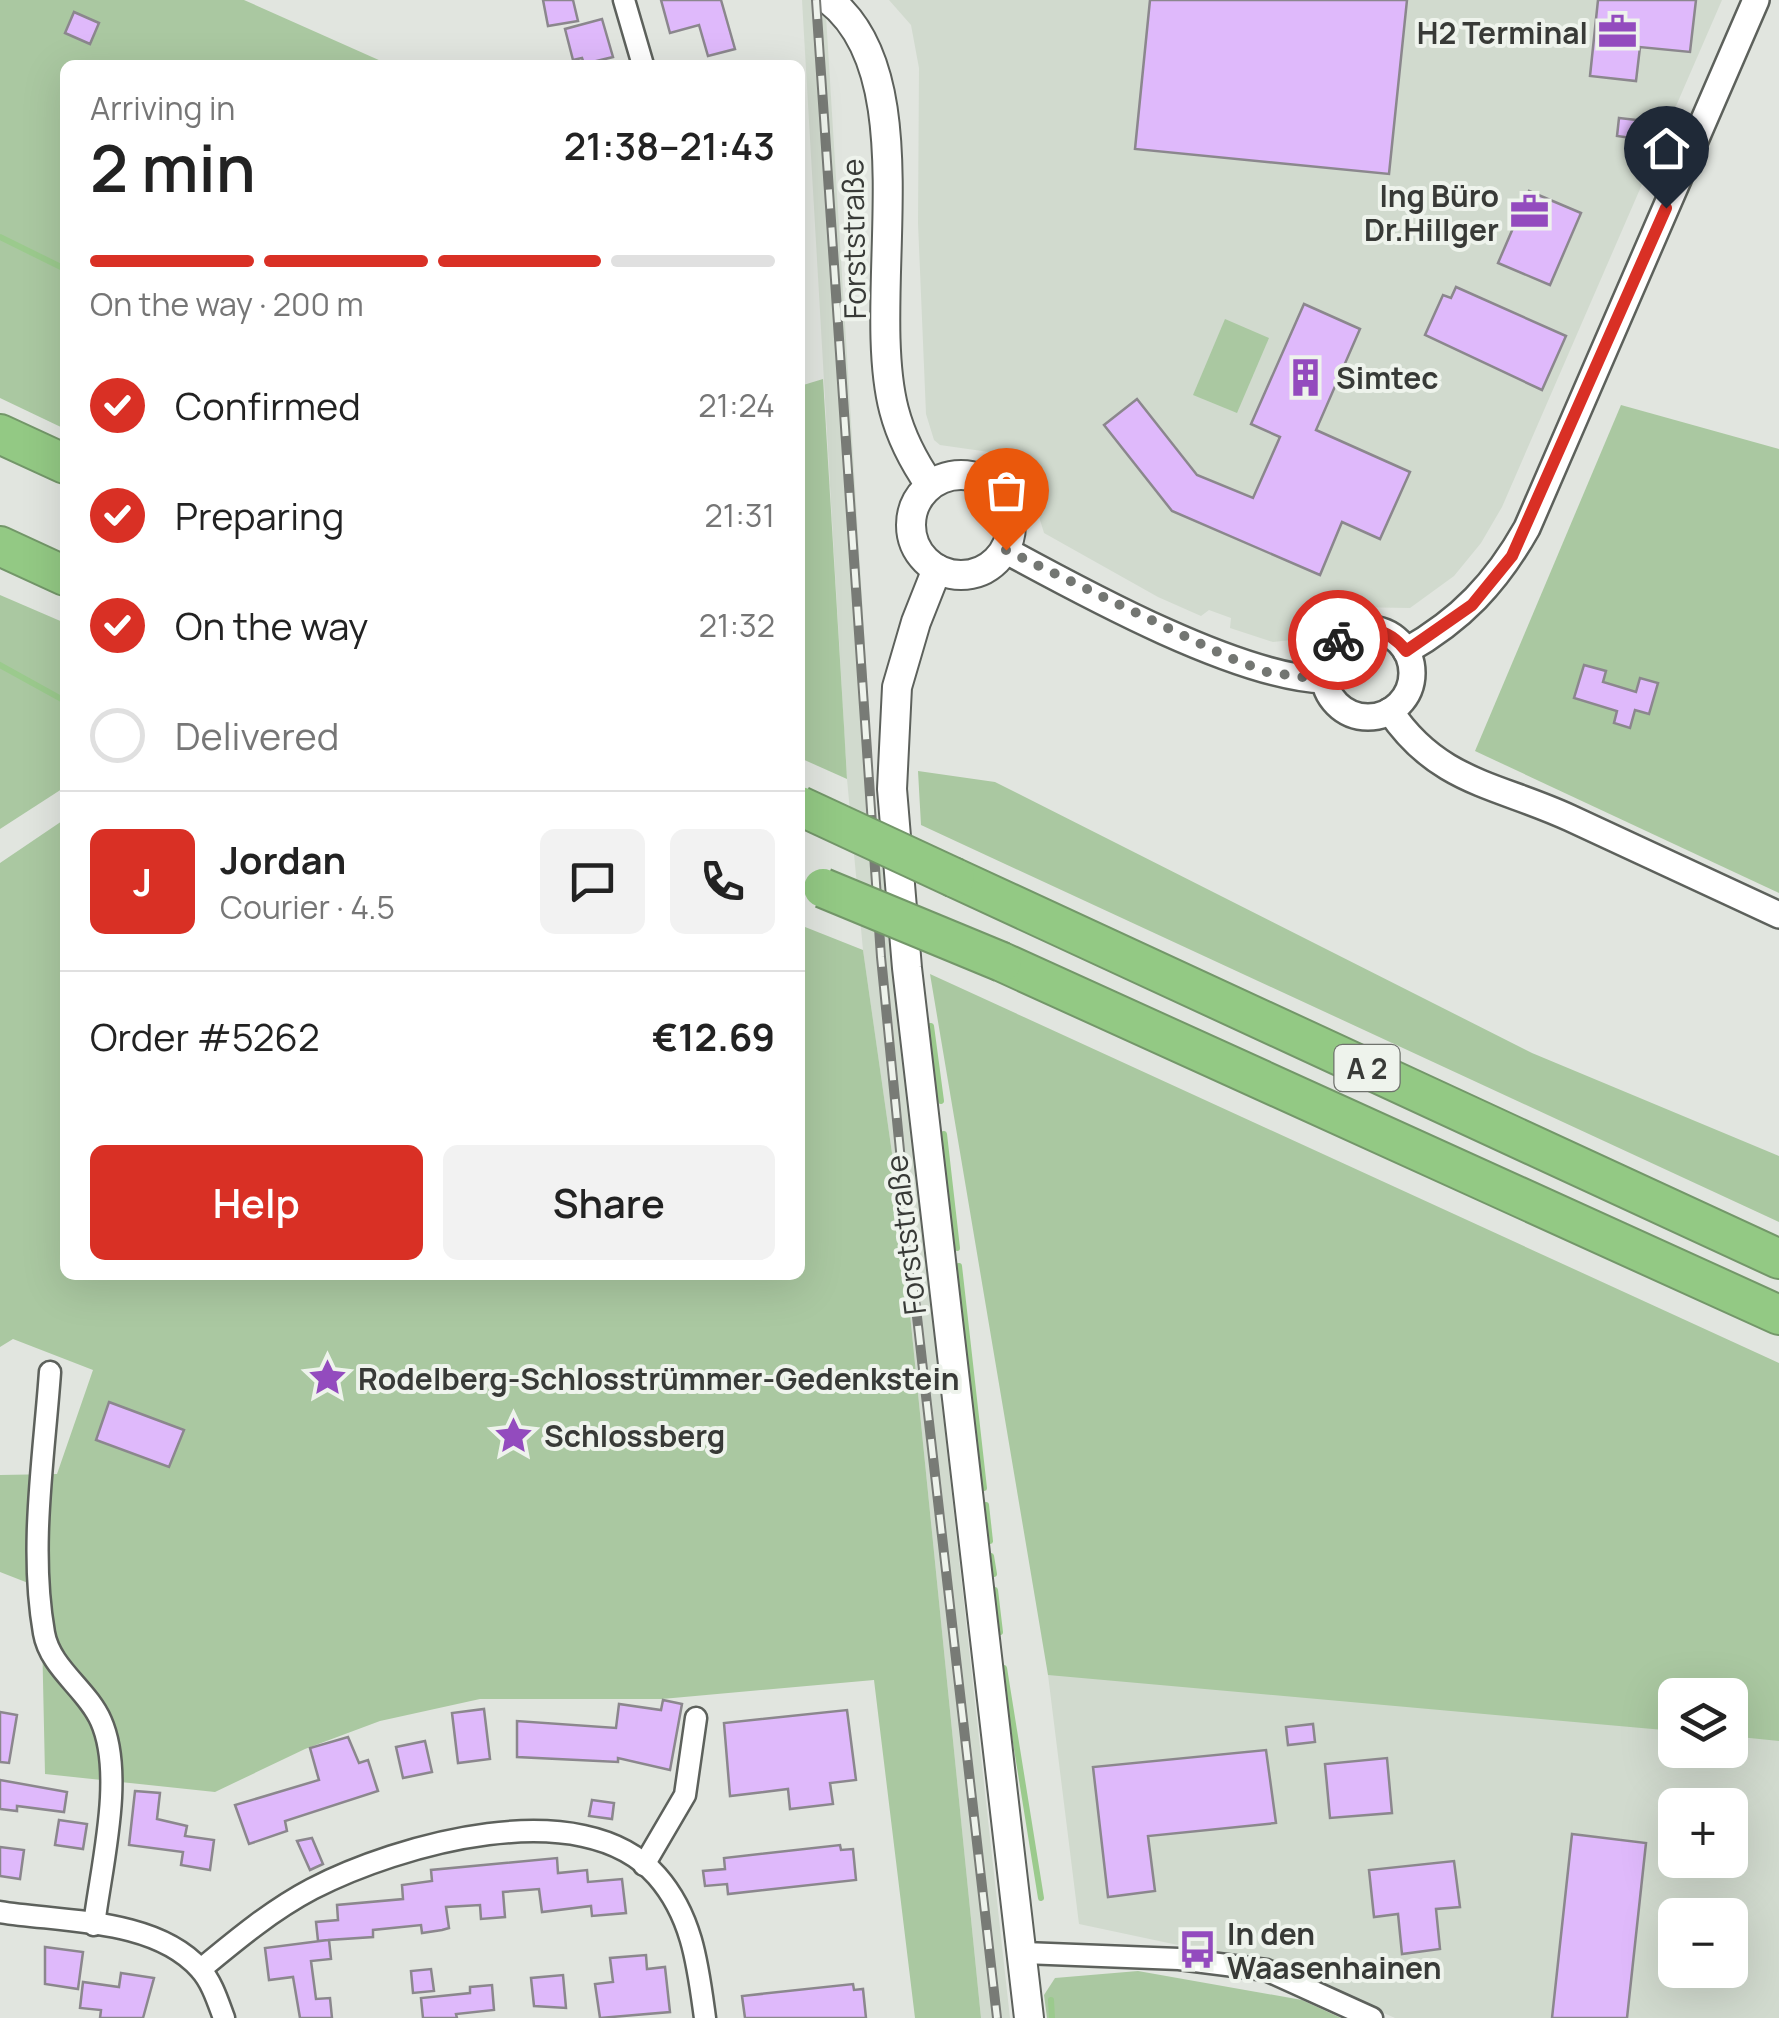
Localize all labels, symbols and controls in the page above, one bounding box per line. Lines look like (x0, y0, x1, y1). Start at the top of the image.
office icon: H2 Terminal (1597, 11, 1639, 53)
place label: H2 Terminal (1417, 12, 1588, 53)
text: Arriving in (90, 86, 235, 130)
pin (1624, 106, 1709, 209)
text: 21:38–21:43 (564, 119, 775, 171)
icon: home (1639, 121, 1694, 176)
text: 2 min (90, 123, 256, 212)
street label: Forststraße (831, 158, 875, 320)
place label: Ing Büro Dr.Hillger (1364, 175, 1499, 250)
office icon: Ing Büro Dr.Hillger (1508, 191, 1550, 233)
text: On the way · 200 m (90, 282, 364, 326)
building icon: Simtec (1285, 356, 1327, 398)
place label: Simtec (1336, 357, 1439, 398)
icon: check (90, 378, 145, 433)
text: Confirmed (175, 379, 361, 431)
text: 21:24 (698, 383, 775, 427)
pin (964, 448, 1049, 551)
icon: bag (979, 463, 1034, 518)
icon: check (90, 488, 145, 543)
text: Preparing (175, 489, 344, 541)
text: 21:31 (705, 493, 775, 537)
courier (1288, 590, 1388, 690)
icon: check (90, 598, 145, 653)
text: On the way (175, 599, 368, 651)
text: 21:32 (699, 603, 775, 647)
icon: bike (1311, 613, 1366, 668)
text: Delivered (175, 709, 339, 761)
button: chat (540, 829, 645, 934)
button: phone (670, 829, 775, 934)
text: Jordan (220, 833, 346, 885)
text: J (133, 855, 152, 907)
text: Courier · 4.5 (220, 885, 395, 929)
text: Order #5262 (90, 1010, 320, 1062)
text: €12.69 (652, 1010, 775, 1062)
road number: A 2 (1334, 1045, 1400, 1091)
button: Help (90, 1145, 423, 1260)
button: Share (443, 1145, 775, 1260)
street label: Forststraße (875, 1153, 935, 1317)
place icon: Rodelberg-Schlosstrümmer-Gedenkstein (307, 1357, 349, 1399)
place label: Rodelberg-Schlosstrümmer-Gedenkstein (358, 1358, 960, 1399)
place icon: Schlossberg (493, 1414, 535, 1456)
place label: Schlossberg (544, 1415, 725, 1456)
map controls (1658, 1678, 1748, 1988)
button: layers (1658, 1678, 1748, 1768)
button: + (1658, 1788, 1748, 1878)
button: − (1658, 1898, 1748, 1988)
place label: In den Waasenhainen (1227, 1913, 1441, 1988)
bus stop icon: In den Waasenhainen (1176, 1929, 1218, 1971)

